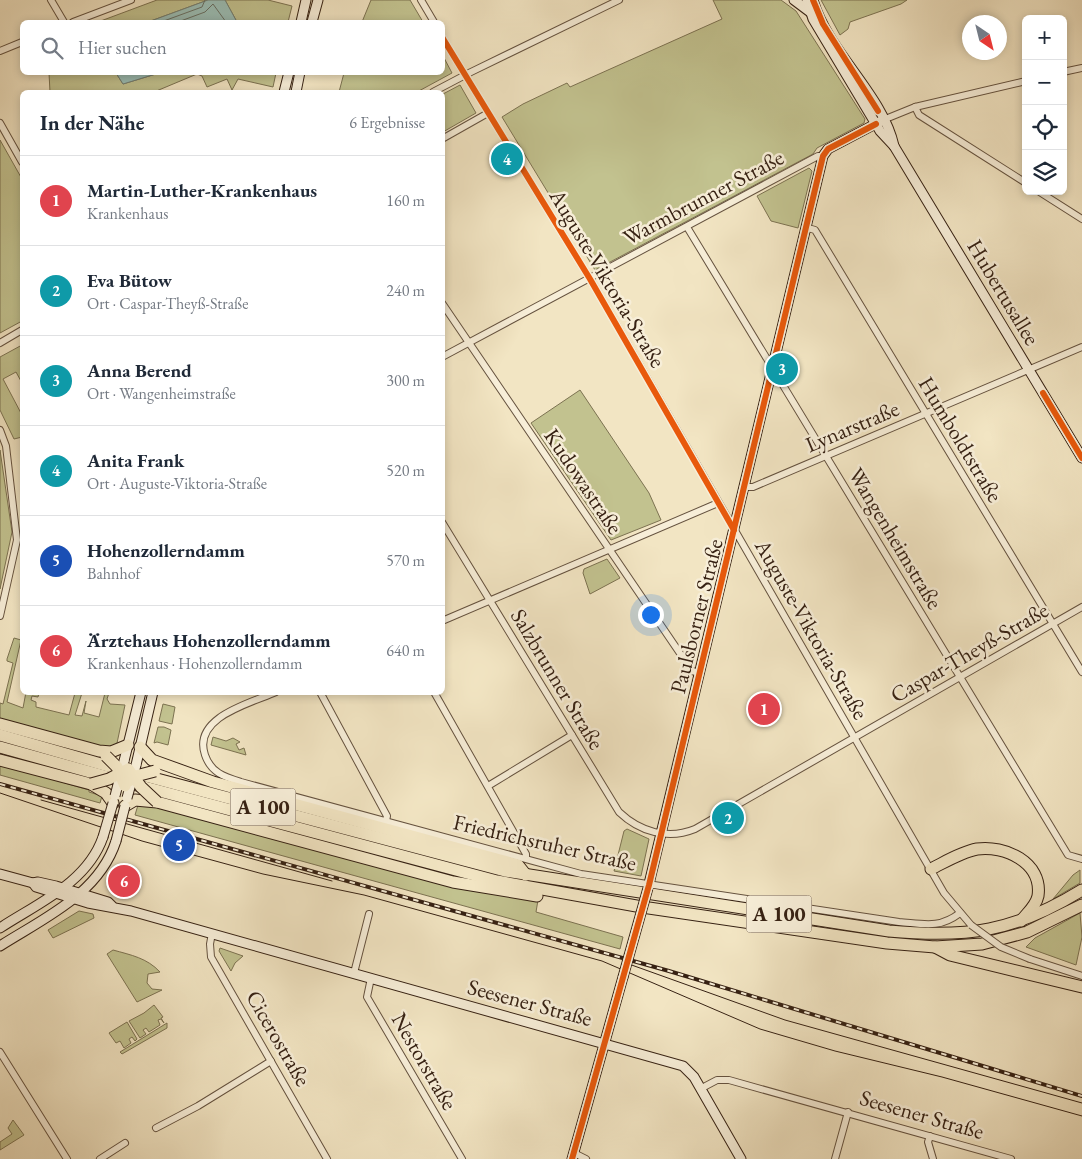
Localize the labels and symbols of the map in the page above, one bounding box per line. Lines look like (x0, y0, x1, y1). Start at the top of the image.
north arrow (962, 15, 1007, 60)
pin: 4 (491, 140, 523, 178)
street label: Warmbrunner Straße (618, 143, 789, 252)
street label: Auguste-Viktoria-Straße (542, 183, 673, 373)
street label: Hubertusallee (961, 234, 1047, 351)
pin: 3 (766, 350, 798, 388)
street label: Humboldtstraße (912, 371, 1010, 508)
street label: Lynarstraße (801, 394, 904, 459)
street label: Kudowastraße (538, 423, 630, 540)
street label: Wangenheimstraße (842, 462, 950, 615)
street label: Auguste-Viktoria-Straße (748, 533, 875, 725)
street label: Paulsborner Straße (663, 535, 730, 696)
street label: Caspar-Theyß-Straße (885, 595, 1054, 709)
your location (638, 602, 664, 628)
street label: Salzbrunner Straße (504, 603, 611, 755)
pin: 1 (748, 690, 780, 728)
road number: A 100 (230, 789, 296, 826)
pin: 2 (712, 799, 744, 837)
street label: Friedrichsruher Straße (450, 807, 640, 878)
pin: 5 (163, 826, 195, 864)
pin: 6 (108, 862, 140, 900)
road number: A 100 (746, 896, 812, 932)
street label: Seesener Straße (464, 972, 596, 1033)
street label: Cicerostraße (239, 985, 318, 1092)
street label: Nestorstraße (385, 1007, 464, 1116)
street label: Seesener Straße (856, 1083, 988, 1146)

